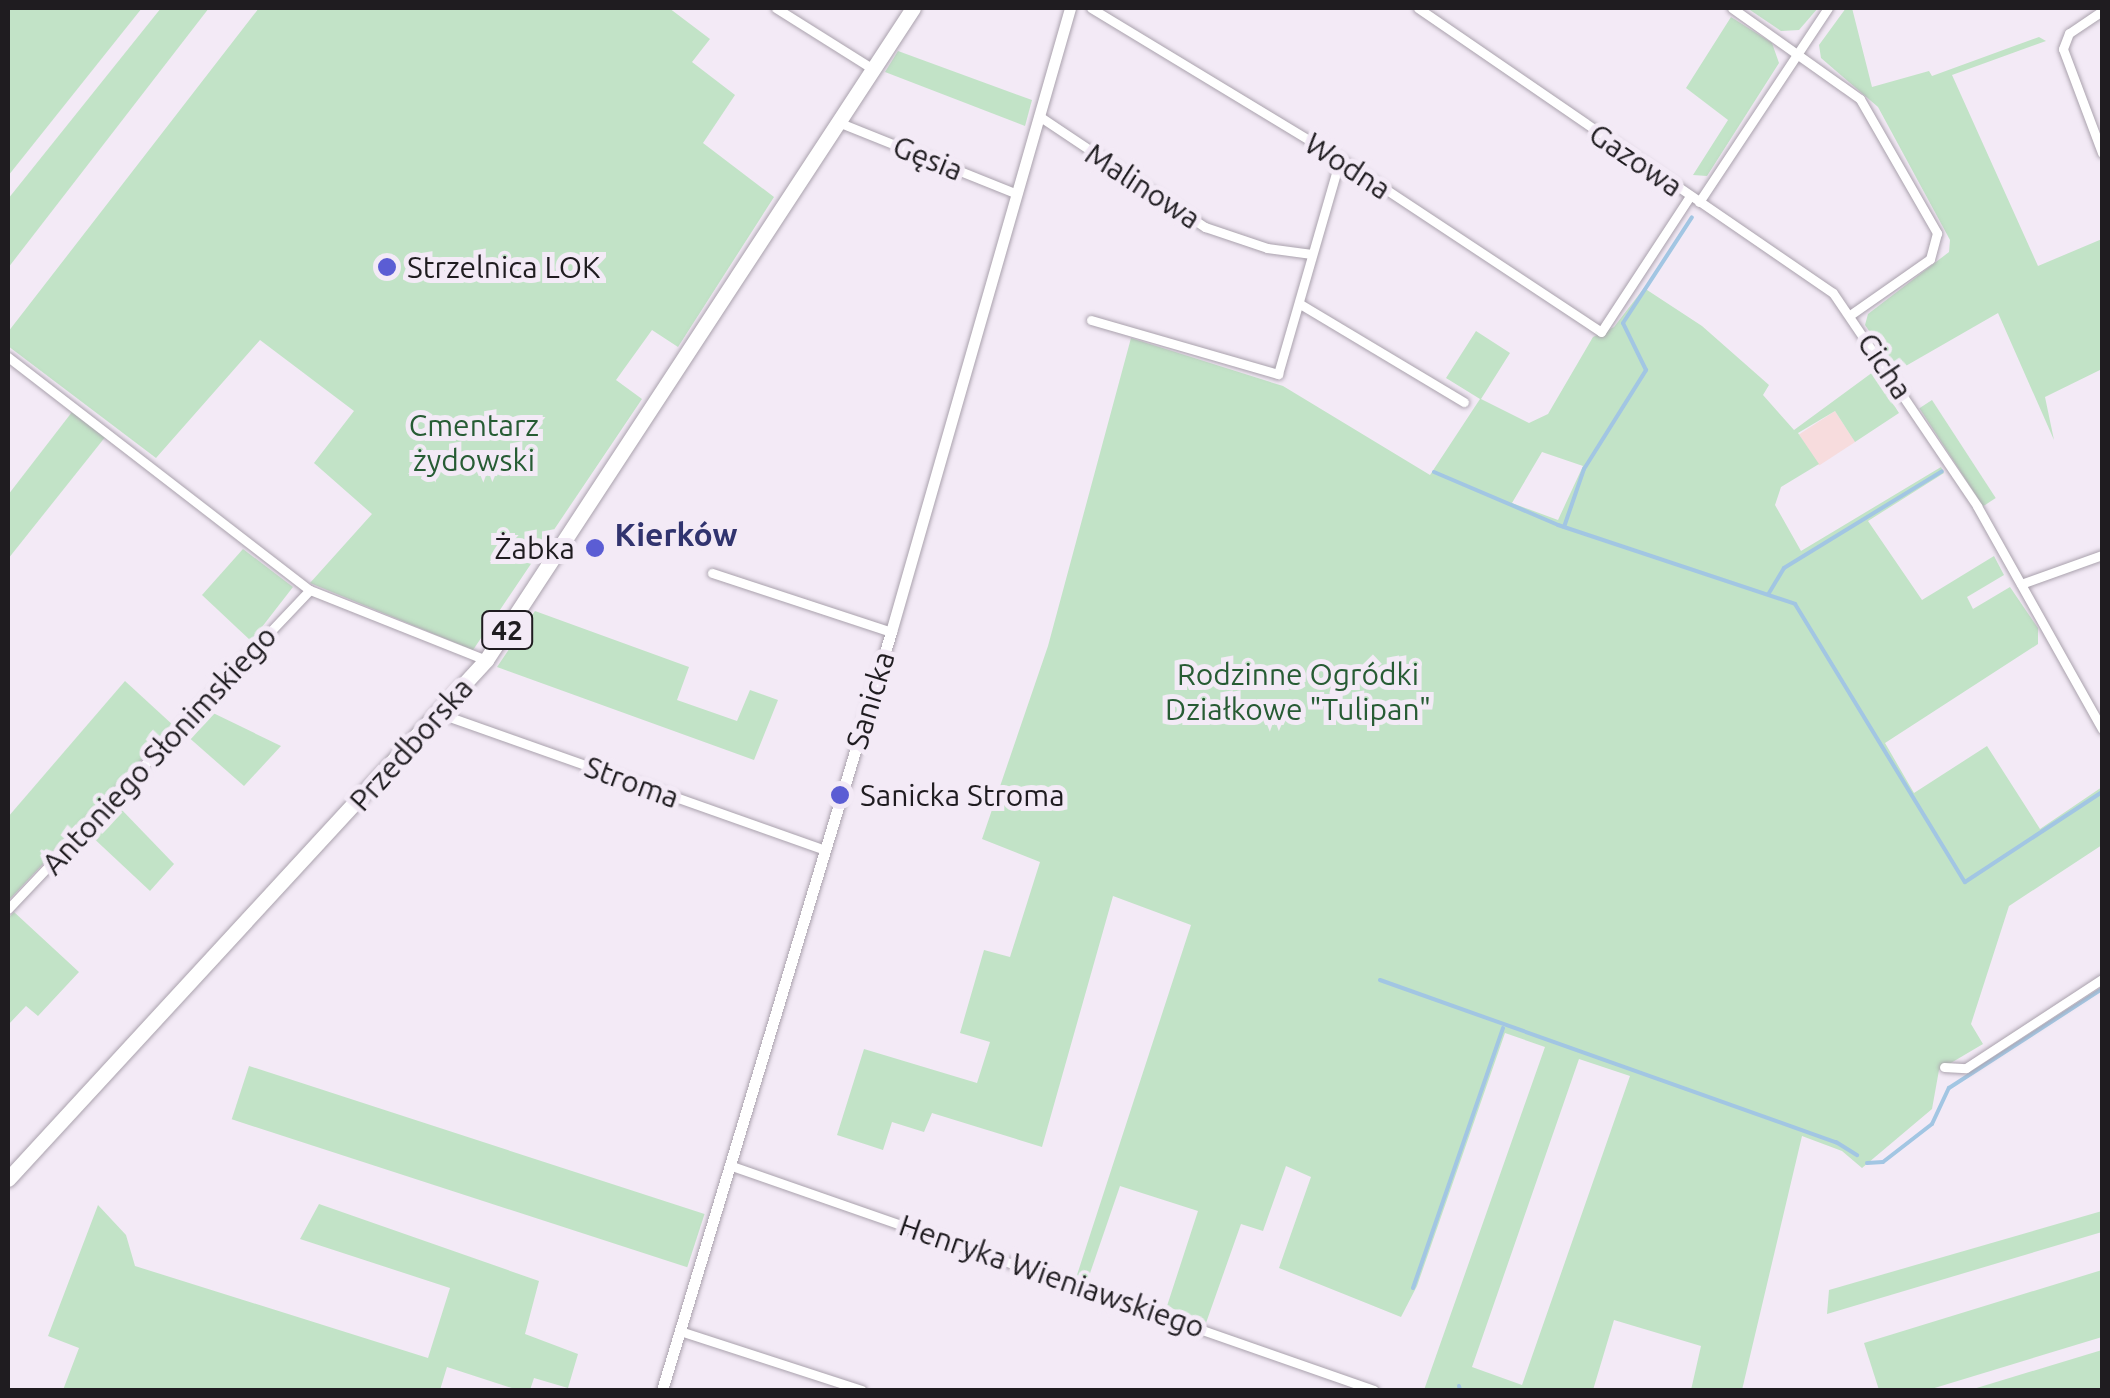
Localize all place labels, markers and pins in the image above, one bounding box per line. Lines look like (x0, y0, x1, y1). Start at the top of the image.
place label: Strzelnica LOK (407, 249, 600, 285)
marker: Strzelnica LOK (376, 256, 398, 278)
place label: Żabka (494, 530, 575, 566)
marker: Żabka (584, 537, 606, 559)
place label: Sanicka Stroma (860, 777, 1065, 813)
marker: Sanicka Stroma (829, 784, 851, 806)

